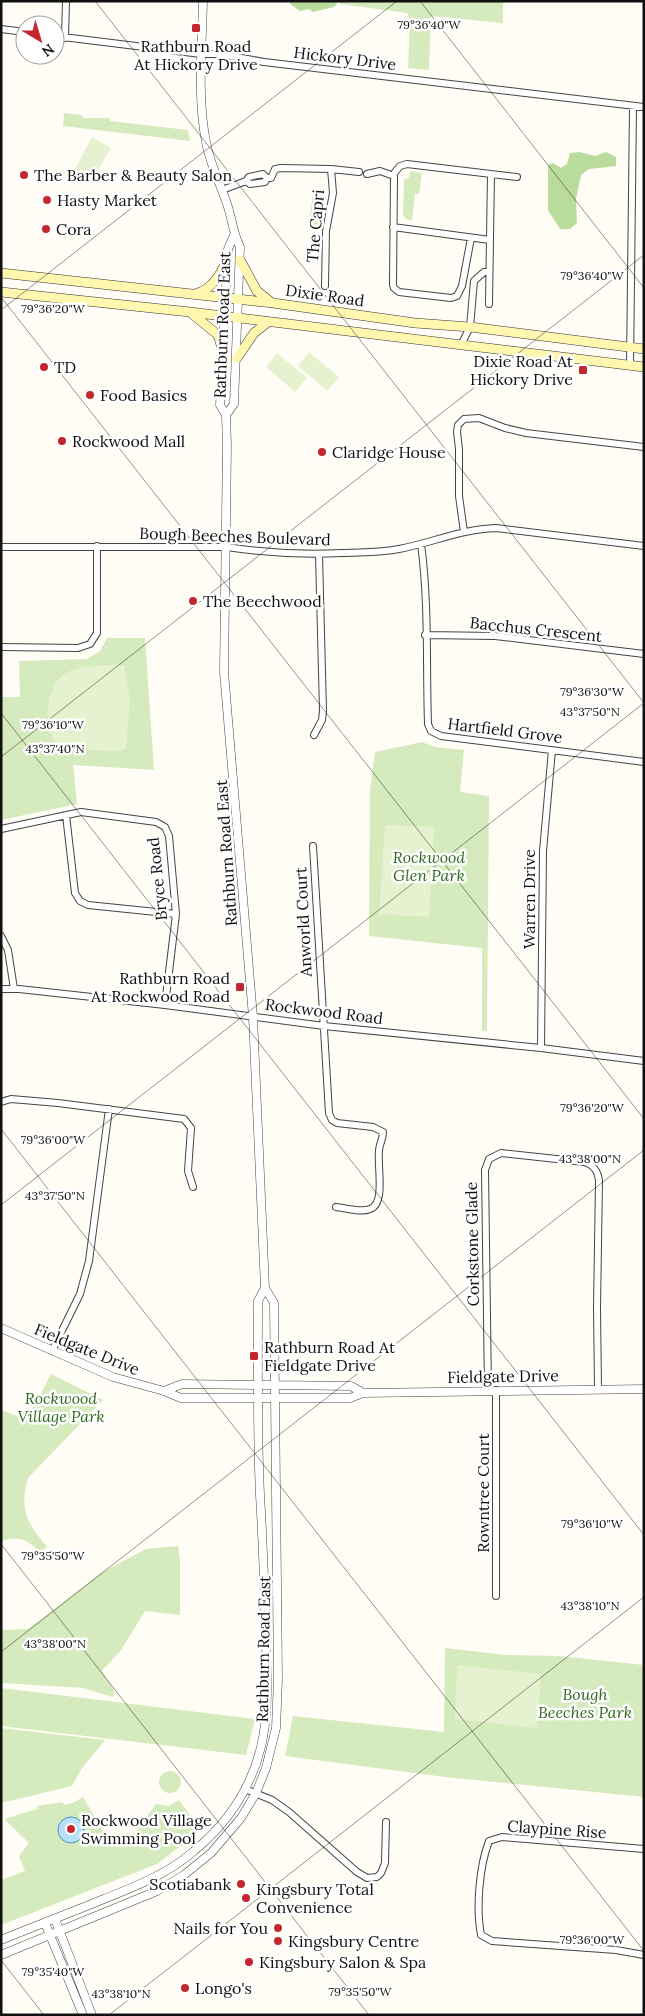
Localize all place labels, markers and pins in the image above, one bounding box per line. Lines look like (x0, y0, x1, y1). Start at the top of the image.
marker: Rathburn Road At Hickory Drive (190, 22, 202, 34)
place label: Rathburn Road At Hickory Drive (133, 36, 258, 74)
place label: The Barber & Beauty Salon (34, 165, 232, 185)
marker: The Barber & Beauty Salon (18, 169, 30, 181)
place label: Hasty Market (57, 190, 158, 210)
marker: Hasty Market (41, 194, 53, 206)
place label: Cora (56, 219, 92, 239)
marker: Cora (40, 223, 52, 235)
place label: Dixie Road At Hickory Drive (470, 351, 574, 389)
place label: TD (54, 357, 76, 377)
marker: TD (38, 361, 50, 373)
marker: Dixie Road At Hickory Drive (577, 364, 589, 376)
place label: Food Basics (100, 385, 187, 405)
marker: Food Basics (84, 389, 96, 401)
place label: Rockwood Mall (72, 431, 185, 451)
marker: Rockwood Mall (56, 435, 68, 447)
place label: Claridge House (332, 442, 446, 462)
marker: Claridge House (316, 446, 328, 458)
place label: The Beechwood (203, 591, 322, 611)
marker: The Beechwood (187, 595, 199, 607)
place label: Rathburn Road At Rockwood Road (90, 968, 230, 1006)
marker: Rathburn Road At Rockwood Road (234, 981, 246, 993)
place label: Rathburn Road At Fieldgate Drive (264, 1337, 396, 1375)
marker: Rathburn Road At Fieldgate Drive (248, 1350, 260, 1362)
place label: Rockwood Village Swimming Pool (81, 1810, 212, 1848)
marker: Rockwood Village Swimming Pool (65, 1823, 77, 1835)
place label: Scotiabank (149, 1874, 231, 1894)
marker: Scotiabank (235, 1878, 247, 1890)
place label: Kingsbury Total Convenience (256, 1879, 374, 1917)
marker: Kingsbury Total Convenience (240, 1892, 252, 1904)
place label: Nails for You (173, 1918, 268, 1938)
marker: Nails for You (272, 1922, 284, 1934)
place label: Kingsbury Centre (288, 1931, 420, 1951)
marker: Kingsbury Centre (272, 1935, 284, 1947)
place label: Kingsbury Salon & Spa (259, 1952, 426, 1972)
marker: Kingsbury Salon & Spa (243, 1956, 255, 1968)
place label: Longo's (195, 1978, 252, 1998)
marker: Longo's (179, 1982, 191, 1994)

